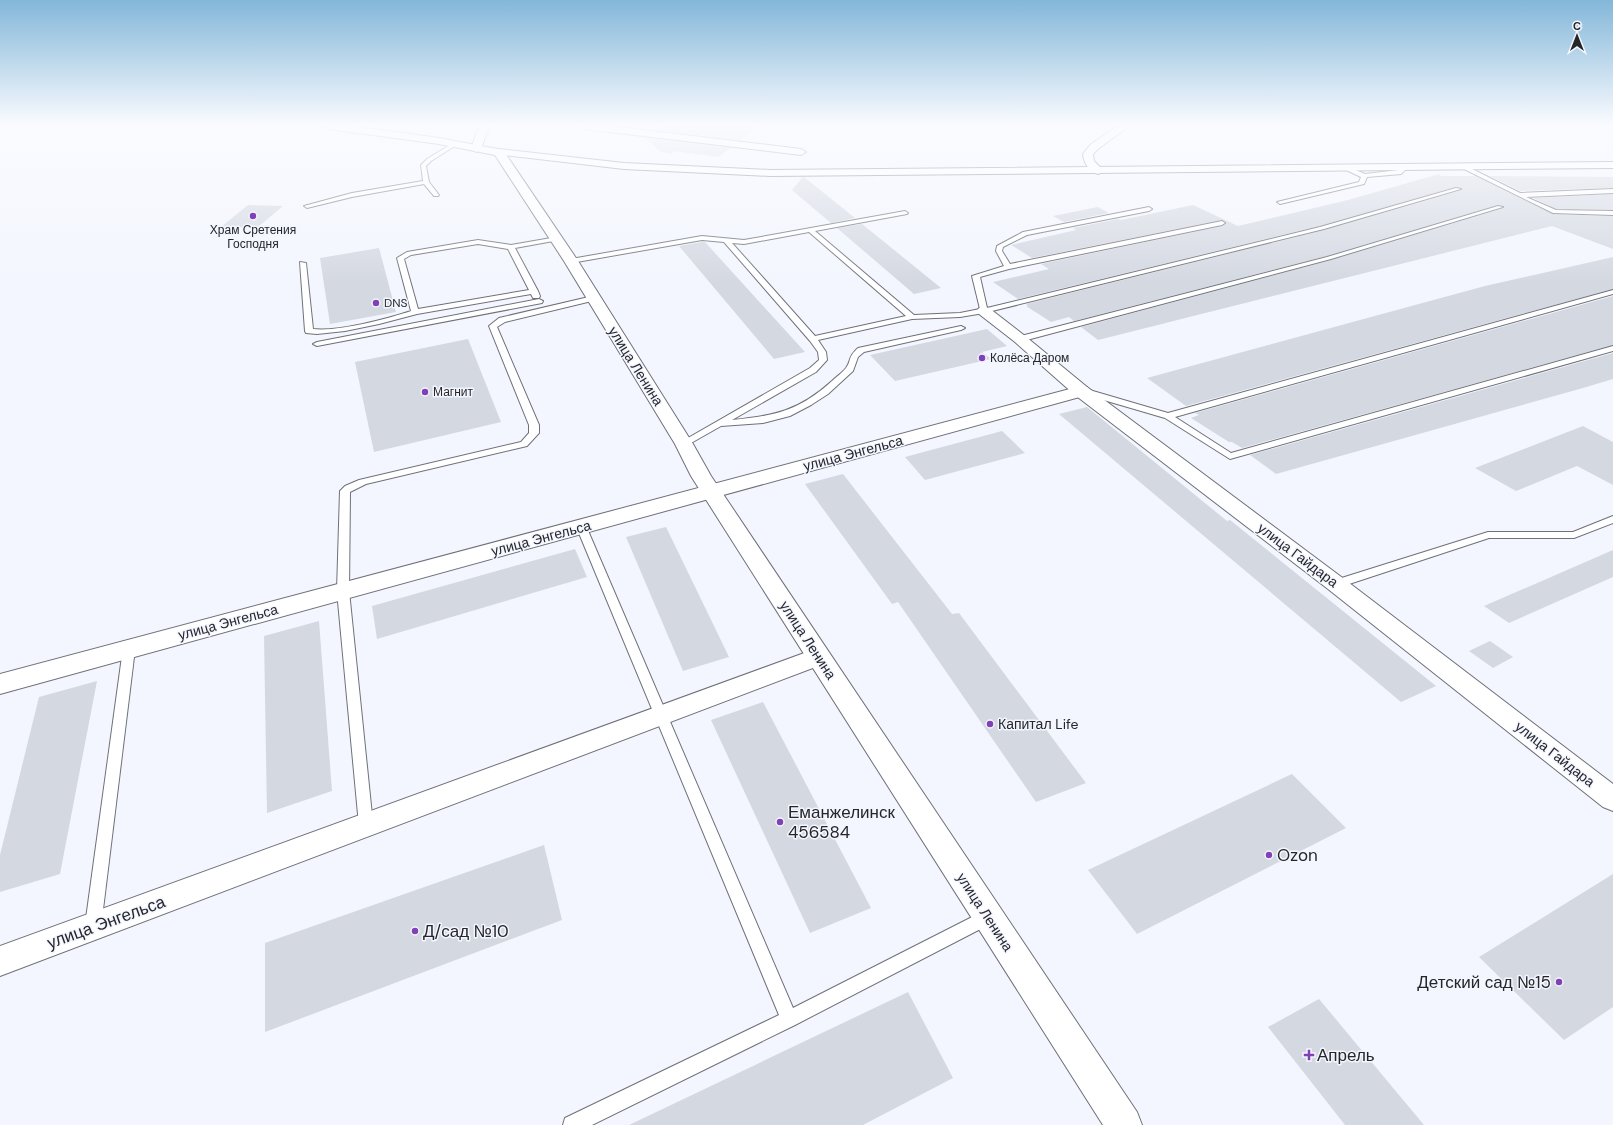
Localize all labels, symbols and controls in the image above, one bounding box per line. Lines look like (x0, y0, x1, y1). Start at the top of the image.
north arrow (1557, 16, 1597, 56)
text: С (1573, 19, 1581, 33)
marker: Храм Сретения Господня (248, 211, 258, 221)
place label: Храм Сретения Господня (210, 222, 296, 252)
place label: DNS (384, 295, 408, 311)
marker: DNS (371, 298, 381, 308)
street label: улица Ленина (604, 323, 668, 409)
place label: Колёса Даром (990, 350, 1069, 366)
marker: Колёса Даром (977, 353, 987, 363)
place label: Магнит (433, 384, 474, 400)
marker: Магнит (420, 387, 430, 397)
street label: улица Энгельса (801, 431, 905, 475)
street label: улица Энгельса (489, 516, 593, 560)
street label: улица Гайдара (1254, 519, 1342, 591)
street label: улица Ленина (776, 597, 840, 683)
street label: улица Энгельса (176, 600, 280, 644)
place label: Капитал Life (998, 715, 1078, 733)
street label: улица Гайдара (1512, 717, 1599, 791)
marker: Капитал Life (985, 719, 995, 729)
place label: Еманжелинск 456584 (788, 801, 895, 843)
marker: Еманжелинск 456584 (775, 817, 785, 827)
place label: Ozon (1277, 844, 1318, 866)
marker: Ozon (1264, 850, 1274, 860)
street label: улица Ленина (953, 869, 1017, 955)
street label: улица Энгельса (44, 890, 169, 954)
place label: Д/сад №10 (423, 920, 509, 942)
marker: Д/сад №10 (410, 926, 420, 936)
place label: Детский сад №15 (1417, 971, 1551, 993)
marker: Детский сад №15 (1554, 977, 1564, 987)
place label: Апрель (1317, 1044, 1375, 1066)
marker: Апрель (1304, 1050, 1314, 1060)

